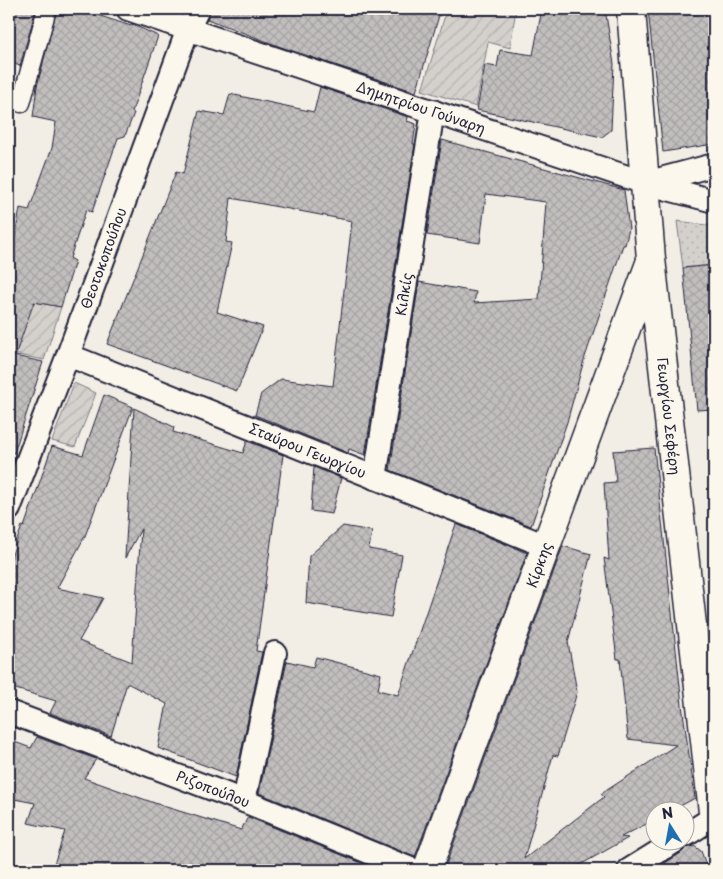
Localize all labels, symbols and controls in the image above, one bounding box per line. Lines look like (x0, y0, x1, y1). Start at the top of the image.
street label: Δημητρίου Γούναρη (354, 76, 488, 139)
street label: Θεοτοκοπούλου (75, 205, 131, 312)
street label: Κιλκίς (390, 271, 417, 317)
street label: Γεωργίου Σεφέρη (652, 356, 686, 476)
street label: Σταύρου Γεωργίου (246, 417, 369, 483)
street label: Κίρκης (521, 539, 557, 591)
street label: Ριζοπούλου (173, 765, 253, 812)
text: N (660, 801, 675, 824)
north arrow (646, 802, 696, 852)

